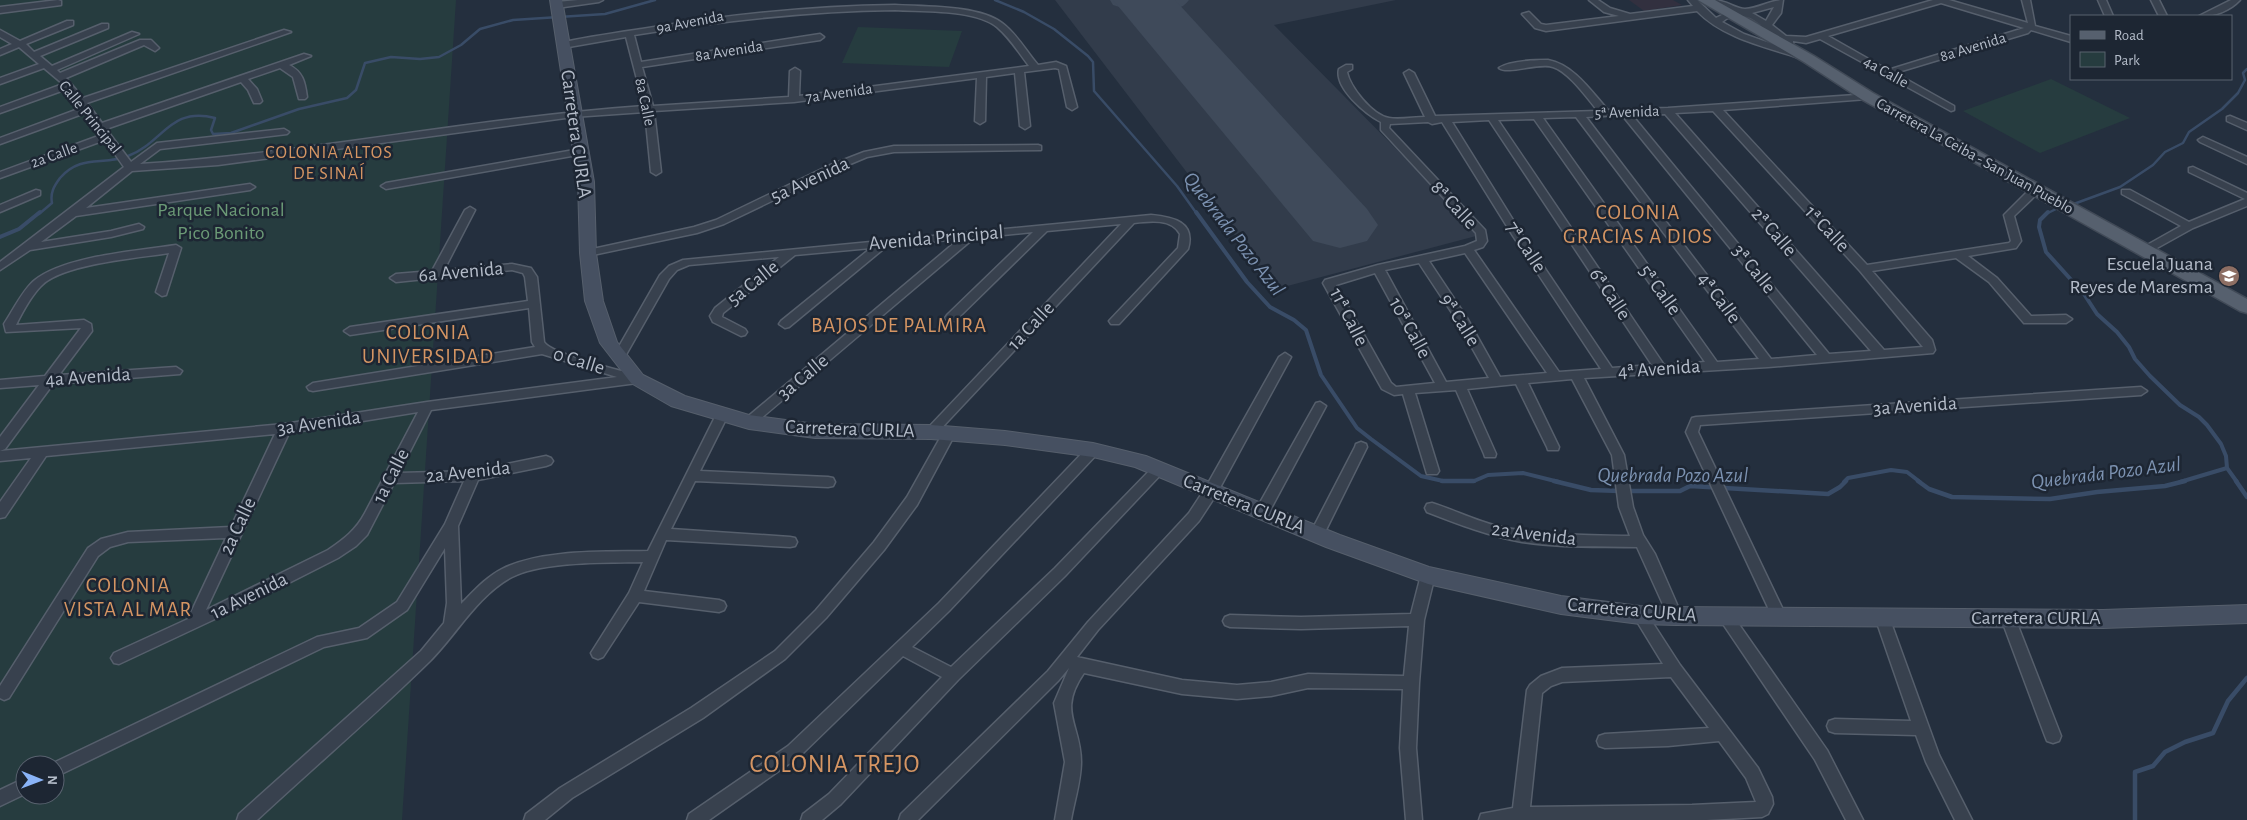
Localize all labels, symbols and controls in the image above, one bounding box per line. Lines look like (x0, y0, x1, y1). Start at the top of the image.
street label: 9a Avenida (655, 8, 725, 36)
legend (2070, 15, 2232, 80)
text: Road (2114, 28, 2144, 43)
street label: 8a Avenida (1938, 29, 2008, 65)
street label: 8a Avenida (694, 38, 764, 64)
street label: 4a Calle (1861, 53, 1911, 91)
text: Park (2114, 53, 2140, 68)
street label: Carretera CURLA (557, 68, 595, 200)
street label: 8a Calle (632, 77, 658, 127)
street label: Calle Principal (56, 78, 124, 156)
street label: 7a Avenida (805, 80, 873, 106)
street label: Carretera La Ceiba - San Juan Pueblo (1874, 95, 2076, 217)
street label: 5ª Avenida (1594, 103, 1660, 121)
street label: 2a Calle (29, 139, 79, 171)
district label: COLONIA ALTOS DE SINAÍ (265, 144, 393, 183)
street label: 5a Avenida (768, 153, 852, 207)
water label: Quebrada Pozo Azul (1179, 168, 1289, 300)
street label: 8ª Calle (1427, 177, 1481, 233)
park label: Parque Nacional Pico Bonito (157, 200, 285, 243)
district label: COLONIA GRACIAS A DIOS (1563, 202, 1713, 247)
street label: 1ª Calle (1801, 202, 1853, 256)
street label: 2ª Calle (1748, 204, 1800, 260)
street label: 7ª Calle (1502, 218, 1550, 276)
street label: Avenida Principal (868, 222, 1004, 254)
street label: 3ª Calle (1728, 241, 1780, 297)
place label: Escuela Juana Reyes de Maresma (2069, 254, 2213, 297)
street label: 5a Calle (724, 256, 782, 310)
street label: 6a Avenida (418, 258, 504, 286)
street label: 5ª Calle (1635, 261, 1685, 319)
street label: 6ª Calle (1586, 264, 1634, 324)
school or university icon: Escuela Juana Reyes de Maresma (2217, 264, 2241, 288)
street label: 4ª Calle (1694, 269, 1744, 327)
street label: 11ª Calle (1326, 285, 1372, 349)
street label: 9ª Calle (1436, 290, 1484, 350)
street label: 10ª Calle (1385, 294, 1435, 362)
street label: 1a Calle (1004, 298, 1058, 354)
district label: BAJOS DE PALMIRA (811, 315, 987, 336)
district label: COLONIA UNIVERSIDAD (362, 322, 494, 367)
street label: 0 Calle (551, 344, 607, 378)
street label: 3a Calle (774, 350, 832, 404)
street label: 4ª Avenida (1617, 356, 1701, 382)
street label: 4a Avenida (45, 364, 131, 390)
street label: 3a Avenida (1872, 393, 1958, 419)
street label: 3a Avenida (276, 407, 362, 439)
street label: Carretera CURLA (785, 417, 916, 441)
street label: 1a Calle (369, 446, 413, 506)
water label: Quebrada Pozo Azul (2030, 453, 2182, 493)
street label: 2a Avenida (425, 458, 511, 486)
water label: Quebrada Pozo Azul (1598, 465, 1748, 486)
street label: Carretera CURLA (1180, 470, 1308, 538)
street label: 2a Calle (216, 494, 260, 558)
street label: 2a Avenida (1491, 519, 1577, 549)
street label: 1a Avenida (207, 569, 291, 623)
district label: COLONIA VISTA AL MAR (64, 575, 192, 620)
street label: Carretera CURLA (1567, 594, 1698, 626)
street label: Carretera CURLA (1971, 608, 2101, 628)
district label: COLONIA TREJO (750, 752, 920, 777)
north arrow (15, 755, 65, 805)
text: N (45, 775, 59, 785)

